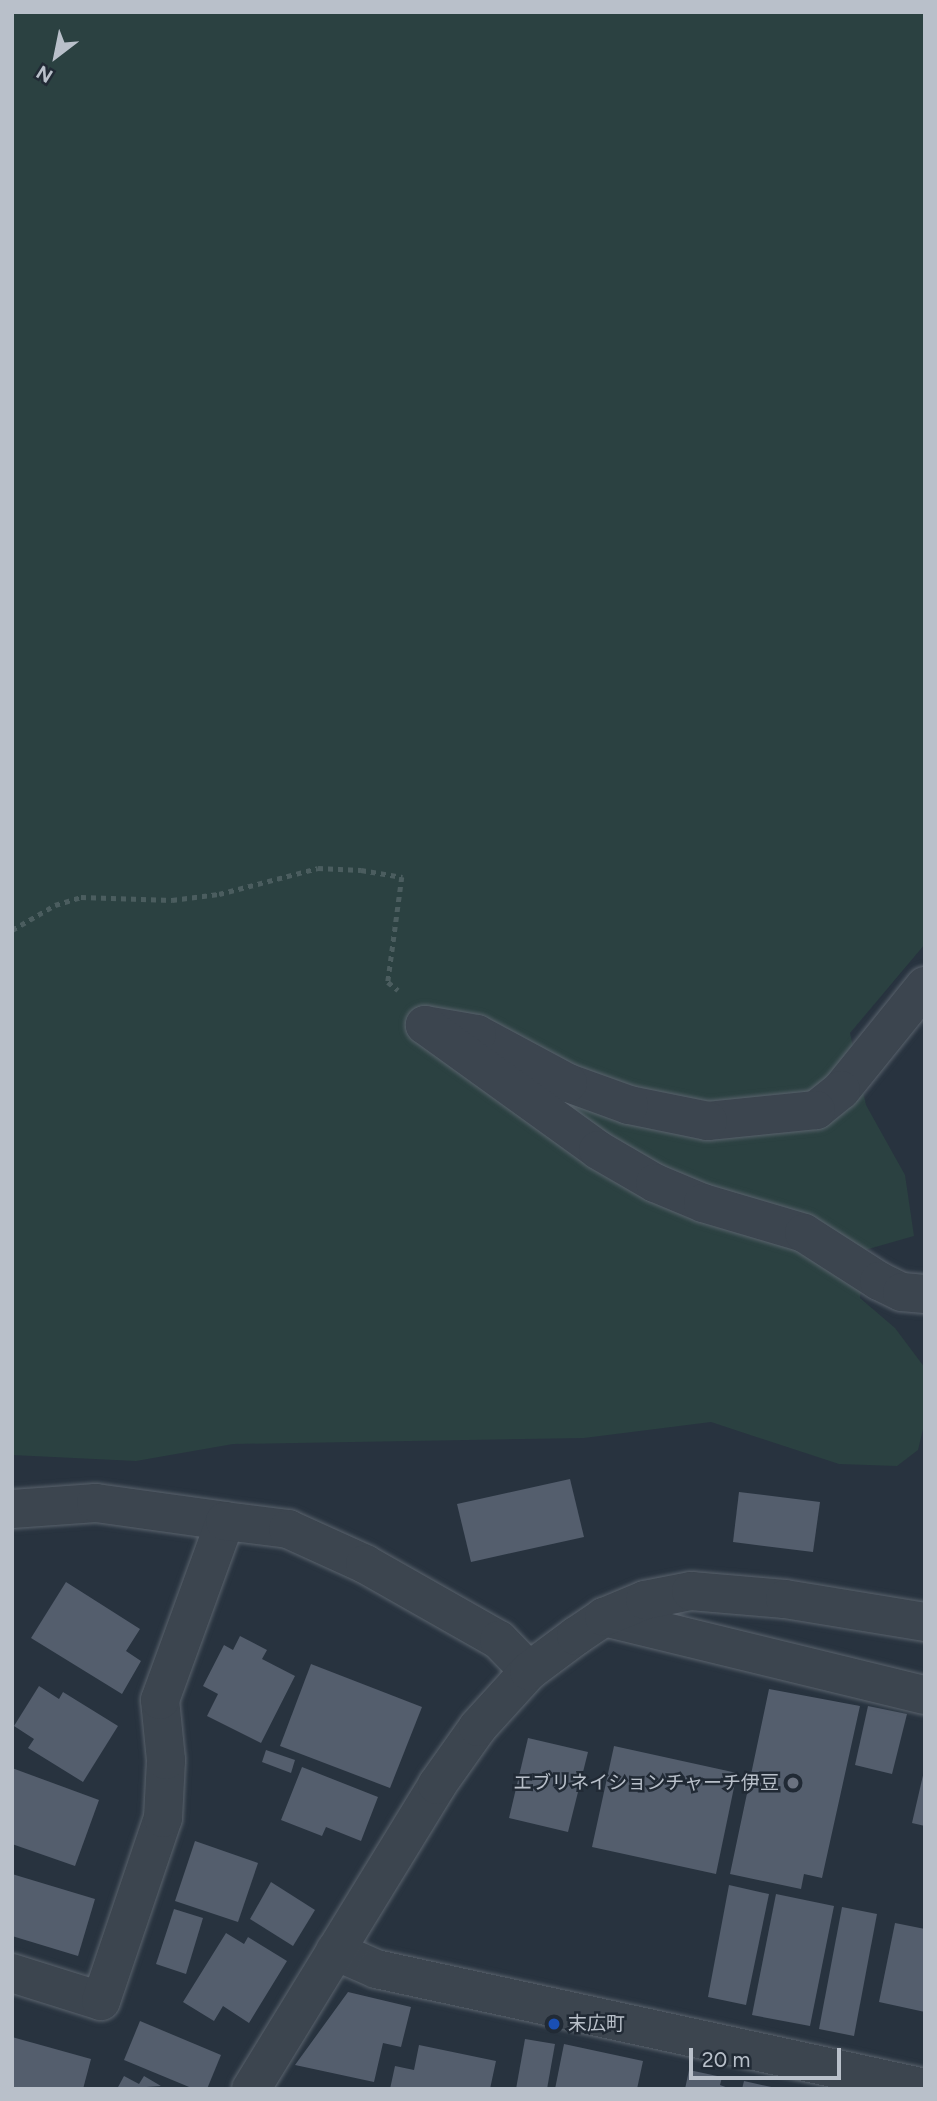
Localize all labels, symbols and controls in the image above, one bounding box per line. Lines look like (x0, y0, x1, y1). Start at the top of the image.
north arrow (21, 21, 91, 91)
text: N (32, 61, 57, 88)
place label: エブリネイションチャーチ伊豆 (513, 1772, 779, 1794)
marker: エブリネイションチャーチ伊豆 (785, 1775, 801, 1791)
place label: 末広町 (568, 2013, 625, 2035)
marker: 末広町 (546, 2016, 562, 2032)
scale bar (692, 2035, 844, 2078)
text: 20 m (702, 2047, 750, 2072)

